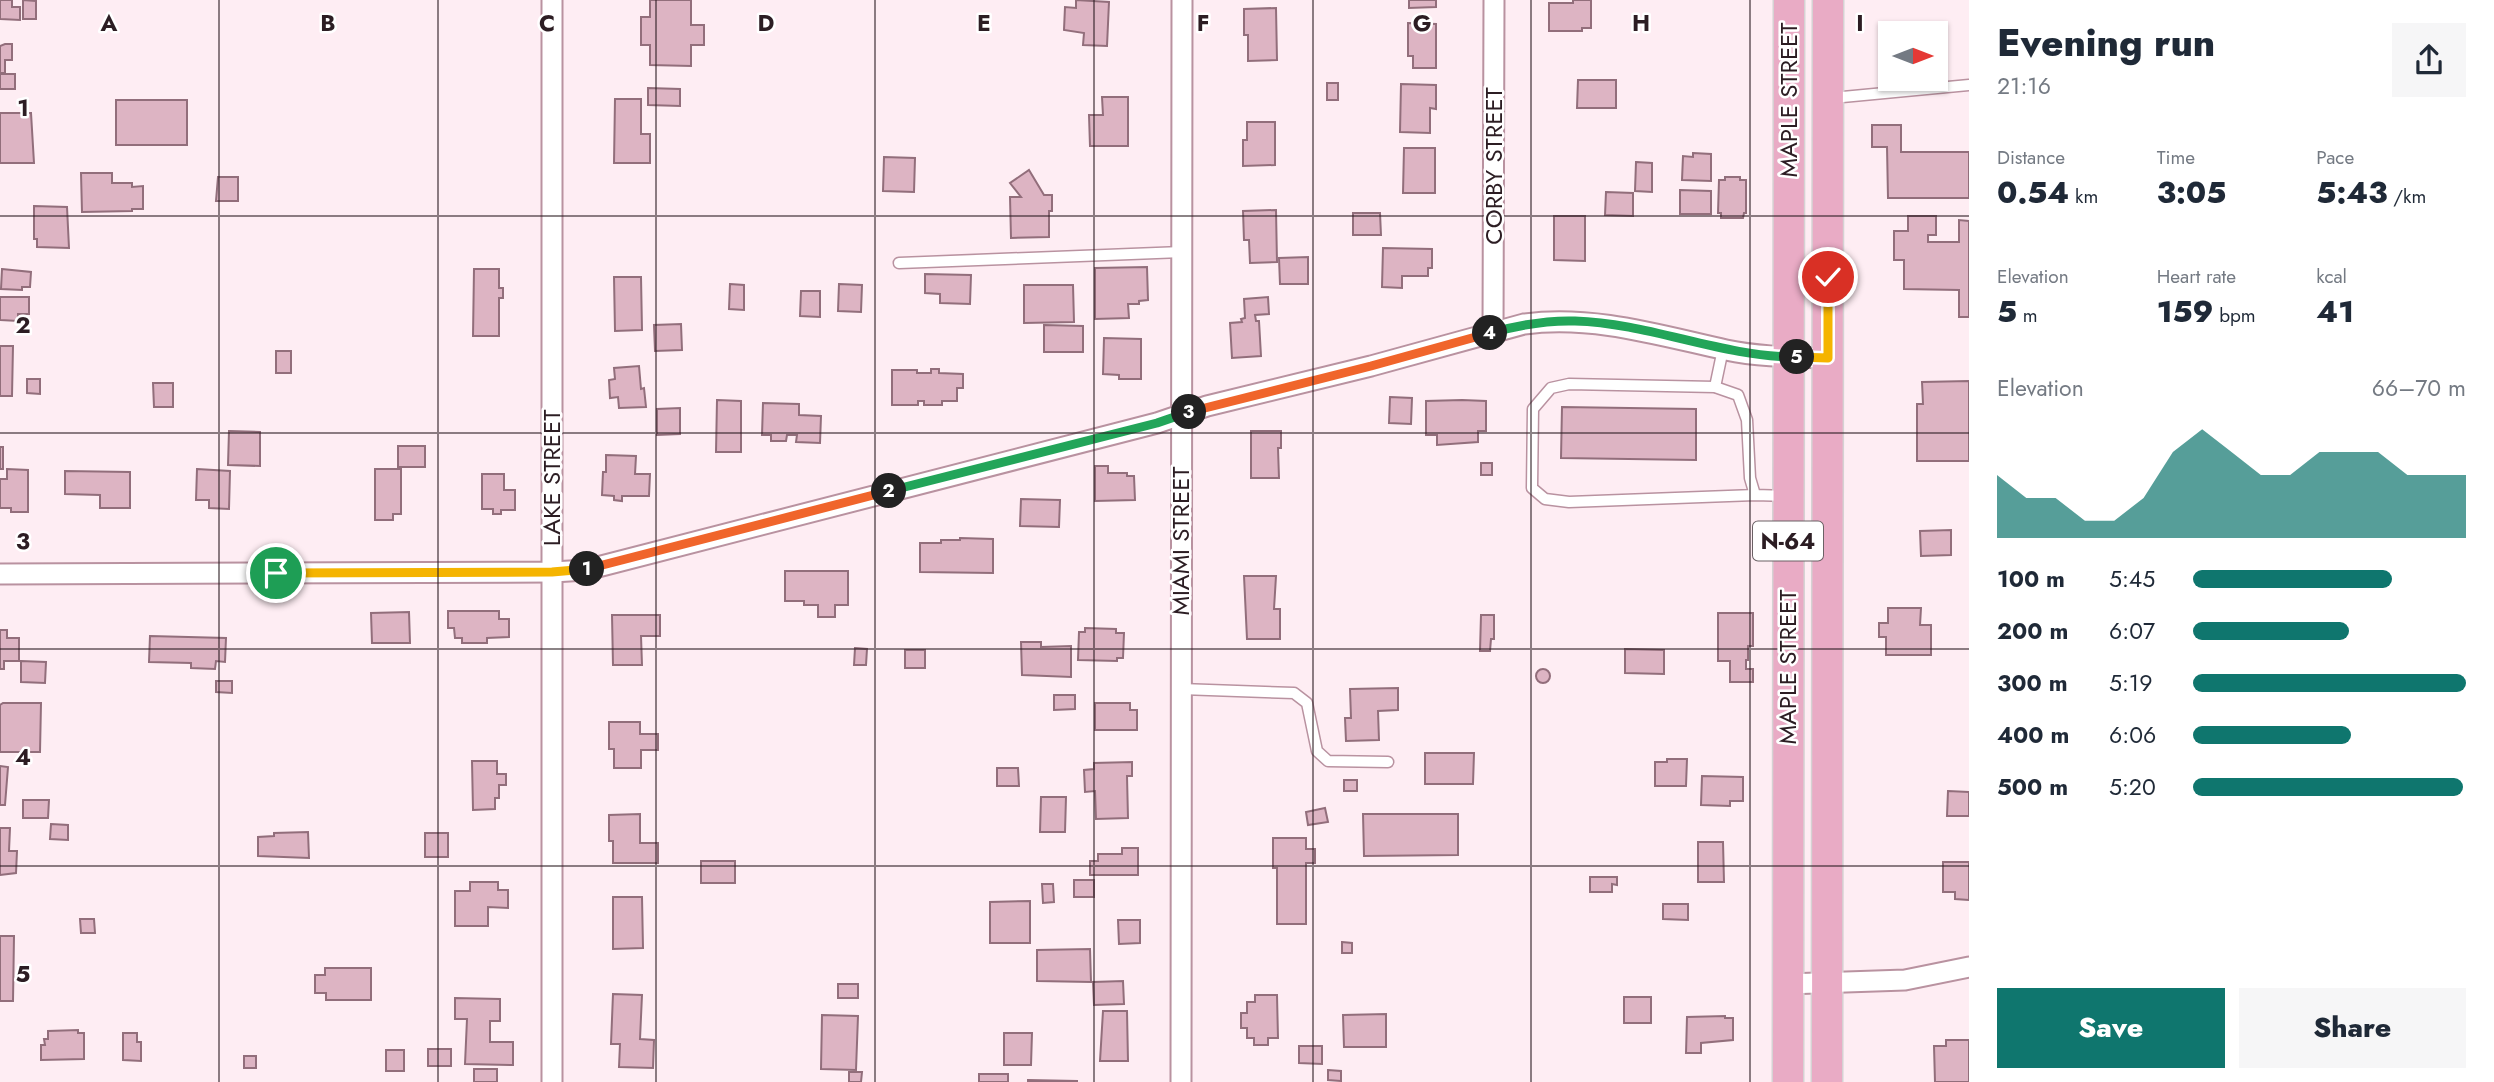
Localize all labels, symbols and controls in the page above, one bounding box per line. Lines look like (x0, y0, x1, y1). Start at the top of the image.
text: A (100, 6, 118, 40)
text: B (320, 6, 336, 40)
text: C (539, 6, 555, 40)
text: D (758, 6, 775, 40)
text: E (977, 6, 991, 40)
text: F (1197, 6, 1209, 40)
text: G (1413, 6, 1431, 40)
text: H (1632, 6, 1650, 40)
text: I (1856, 6, 1864, 40)
text: Evening run (1997, 15, 2215, 70)
north arrow (1878, 21, 1948, 91)
map controls (1878, 21, 1948, 91)
street label: MAPLE STREET (1771, 23, 1806, 177)
button: share (2392, 23, 2466, 97)
text: 21:16 (1997, 69, 2051, 103)
street label: CORBY STREET (1476, 87, 1511, 245)
text: 1 (17, 91, 29, 125)
text: Distance (1997, 144, 2065, 171)
text: Time (2157, 144, 2195, 171)
text: Pace (2316, 144, 2354, 171)
text: 0.54 (1997, 171, 2069, 214)
text: 3:05 (2157, 171, 2226, 214)
text: 5:43 (2316, 171, 2388, 214)
text: km (2069, 183, 2098, 210)
text: /km (2388, 183, 2426, 210)
pin (1798, 247, 1858, 307)
icon: check (1809, 258, 1847, 296)
text: Elevation (1997, 263, 2069, 290)
text: Heart rate (2157, 263, 2236, 290)
text: kcal (2316, 263, 2347, 290)
text: 5 (1997, 290, 2017, 333)
text: 159 (2157, 290, 2213, 333)
text: 41 (2316, 290, 2354, 333)
text: m (2017, 302, 2038, 329)
text: bpm (2213, 302, 2256, 329)
text: 2 (15, 308, 31, 342)
pin: 4 (1472, 316, 1508, 350)
text: 4 (1483, 319, 1496, 346)
pin: 5 (1780, 340, 1814, 374)
text: 5 (1790, 343, 1803, 370)
text: Elevation (1997, 371, 2084, 405)
text: 66–70 m (2372, 371, 2466, 405)
pin: 3 (1172, 394, 1206, 430)
text: 3 (1183, 398, 1194, 425)
street label: LAKE STREET (534, 410, 569, 546)
street label: MIAMI STREET (1163, 467, 1198, 616)
pin: 2 (872, 474, 906, 508)
text: 2 (882, 477, 895, 504)
road number: N-64 (1753, 522, 1823, 561)
text: 3 (16, 524, 30, 558)
pin (246, 543, 306, 603)
pin: 1 (570, 552, 604, 586)
icon: arrive (257, 554, 295, 592)
text: 1 (582, 555, 591, 582)
text: 100 m (1997, 562, 2065, 596)
text: 5:45 (2109, 562, 2155, 596)
street label: MAPLE STREET (1770, 590, 1805, 744)
text: 200 m (1997, 614, 2068, 648)
text: 6:07 (2109, 614, 2155, 648)
text: 300 m (1997, 666, 2068, 700)
text: 5:19 (2109, 666, 2152, 700)
text: 400 m (1997, 718, 2069, 752)
text: 6:06 (2109, 718, 2156, 752)
text: 4 (15, 740, 31, 774)
text: 500 m (1997, 770, 2068, 804)
text: 5:20 (2109, 770, 2156, 804)
text: 5 (16, 957, 30, 991)
button: Save (1997, 988, 2225, 1068)
button: Share (2239, 988, 2466, 1068)

